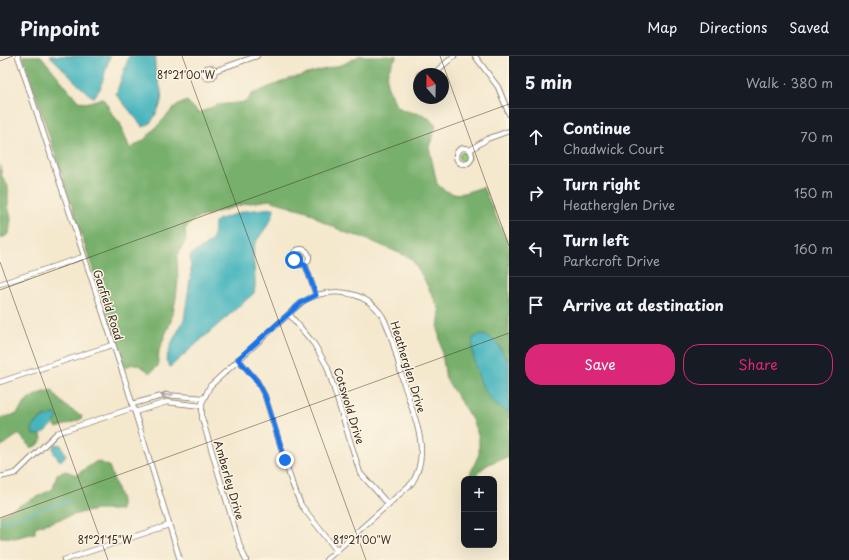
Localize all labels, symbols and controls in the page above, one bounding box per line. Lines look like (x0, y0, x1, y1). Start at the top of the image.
text: Pinpoint (20, 14, 100, 42)
text: Map (647, 17, 677, 38)
text: Directions (699, 17, 767, 38)
text: Saved (789, 17, 829, 38)
text: 81°21'00"W (157, 67, 216, 82)
north arrow (413, 68, 449, 104)
text: 5 min (525, 69, 572, 95)
text: Walk · 380 m (746, 73, 833, 92)
text: Continue (563, 116, 631, 139)
icon: ahead (525, 126, 547, 148)
text: 70 m (800, 127, 833, 146)
text: Chadwick Court (563, 139, 664, 158)
text: Turn right (563, 172, 640, 195)
icon: right (525, 182, 547, 204)
text: 150 m (794, 183, 833, 202)
text: Heatherglen Drive (563, 195, 675, 214)
text: Turn left (563, 228, 629, 251)
icon: left (525, 238, 547, 260)
text: 160 m (794, 239, 833, 258)
route start (285, 251, 303, 269)
text: Parkcroft Drive (563, 251, 660, 270)
street label: Garfield Road (89, 267, 128, 342)
text: Arrive at destination (563, 293, 724, 316)
icon: arrive (525, 294, 547, 316)
street label: Heatherglen Drive (386, 319, 431, 415)
button: Save (525, 344, 675, 385)
button: Share (683, 344, 833, 385)
street label: Cotswold Drive (330, 365, 369, 446)
one-way arrow (161, 391, 174, 399)
street label: Amberley Drive (210, 438, 249, 522)
route end (276, 451, 294, 469)
map controls (461, 476, 497, 548)
button: + (461, 476, 497, 512)
button: − (461, 512, 497, 548)
text: 81°21'15"W (78, 532, 133, 547)
text: 81°21'00"W (333, 532, 392, 547)

